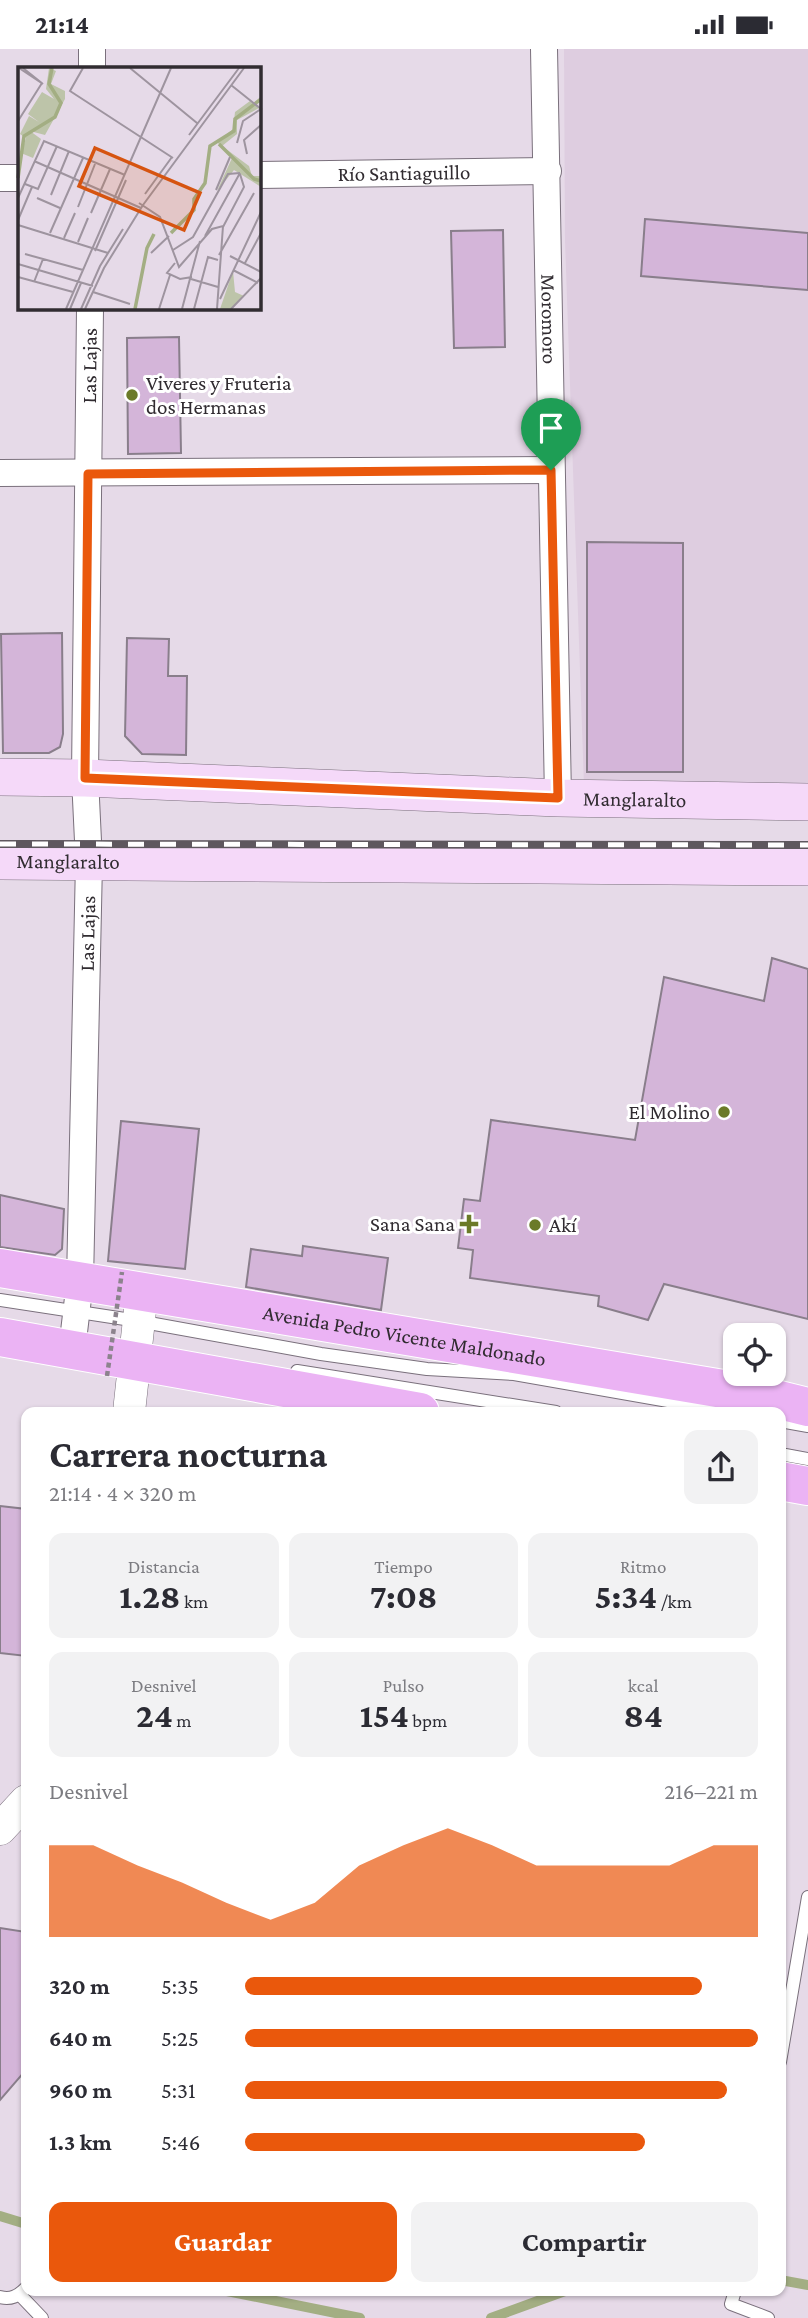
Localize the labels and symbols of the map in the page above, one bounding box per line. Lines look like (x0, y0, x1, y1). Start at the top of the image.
inset map (18, 67, 261, 310)
street label: Río Santiaguillo (337, 160, 471, 186)
street label: Moromoro (536, 274, 562, 364)
street label: Las Lajas (77, 328, 102, 404)
place label: Viveres y Fruteria dos Hermanas (146, 371, 292, 419)
marker: Viveres y Fruteria dos Hermanas (124, 387, 140, 403)
pin (521, 398, 581, 470)
street label: Manglaralto (583, 786, 686, 812)
street label: Manglaralto (16, 849, 120, 874)
street label: Las Lajas (75, 895, 100, 972)
place label: El Molino (629, 1100, 710, 1124)
marker: El Molino (716, 1104, 732, 1120)
place label: Sana Sana (370, 1212, 455, 1236)
place label: Akí (549, 1213, 578, 1237)
marker: Sana Sana (461, 1216, 477, 1232)
marker: Akí (527, 1217, 543, 1233)
street label: Avenida Pedro Vicente Maldonado (261, 1300, 548, 1371)

